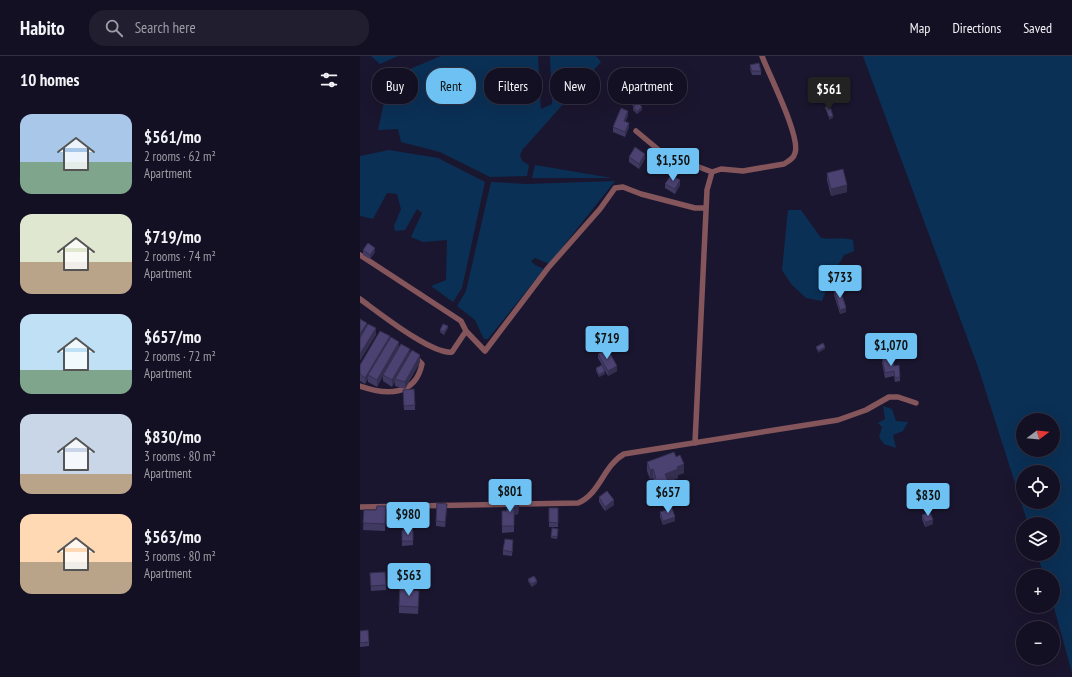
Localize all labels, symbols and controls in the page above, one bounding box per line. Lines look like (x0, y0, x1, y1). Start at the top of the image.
search box (89, 10, 369, 46)
text: Habito (20, 16, 65, 40)
icon: search (103, 17, 125, 39)
text: Search here (135, 18, 196, 37)
text: Map (910, 19, 930, 37)
text: Directions (952, 19, 1001, 37)
text: Saved (1023, 19, 1052, 37)
chip: Buy (372, 68, 418, 104)
chip: Rent (426, 68, 476, 104)
chip: Filters (484, 68, 542, 104)
chip: New (550, 68, 600, 104)
chip: Apartment (608, 68, 687, 104)
text: 10 homes (20, 69, 79, 91)
icon: filters (318, 69, 340, 91)
pin: $561 (805, 77, 853, 111)
text: $561 (817, 81, 841, 98)
text: $561/mo (144, 126, 201, 148)
icon: home (52, 130, 100, 178)
text: 2 rooms · 62 m² (144, 148, 216, 165)
pin: $1,550 (640, 148, 706, 182)
text: $1,550 (656, 152, 690, 169)
text: Apartment (144, 165, 192, 182)
text: $719/mo (144, 226, 201, 248)
icon: home (52, 230, 100, 278)
text: 2 rooms · 74 m² (144, 248, 216, 265)
text: Apartment (144, 265, 192, 282)
pin: $733 (816, 265, 864, 299)
text: $733 (828, 269, 852, 286)
text: $657/mo (144, 326, 201, 348)
pin: $719 (583, 326, 631, 360)
icon: home (52, 330, 100, 378)
text: $719 (595, 330, 619, 347)
pin: $1,070 (858, 333, 924, 367)
text: $1,070 (874, 337, 908, 354)
text: 2 rooms · 72 m² (144, 348, 216, 365)
text: Apartment (144, 365, 192, 382)
north arrow (1016, 413, 1060, 457)
map controls (1016, 413, 1060, 665)
text: $830/mo (144, 426, 201, 448)
icon: home (52, 430, 100, 478)
text: 3 rooms · 80 m² (144, 448, 216, 465)
text: Apartment (144, 465, 192, 482)
button: locate (1016, 465, 1060, 509)
pin: $801 (486, 479, 534, 513)
pin: $657 (644, 480, 692, 514)
text: $801 (498, 483, 522, 500)
pin: $830 (904, 483, 952, 517)
text: $657 (656, 484, 680, 501)
text: $830 (916, 487, 940, 504)
pin: $980 (384, 502, 432, 536)
text: $980 (396, 506, 420, 523)
button: layers (1016, 517, 1060, 561)
text: $563/mo (144, 526, 201, 548)
icon: home (52, 530, 100, 578)
text: 3 rooms · 80 m² (144, 548, 216, 565)
pin: $563 (385, 563, 433, 597)
text: Apartment (144, 565, 192, 582)
text: $563 (397, 567, 421, 584)
button: + (1016, 569, 1060, 613)
button: − (1016, 621, 1060, 665)

